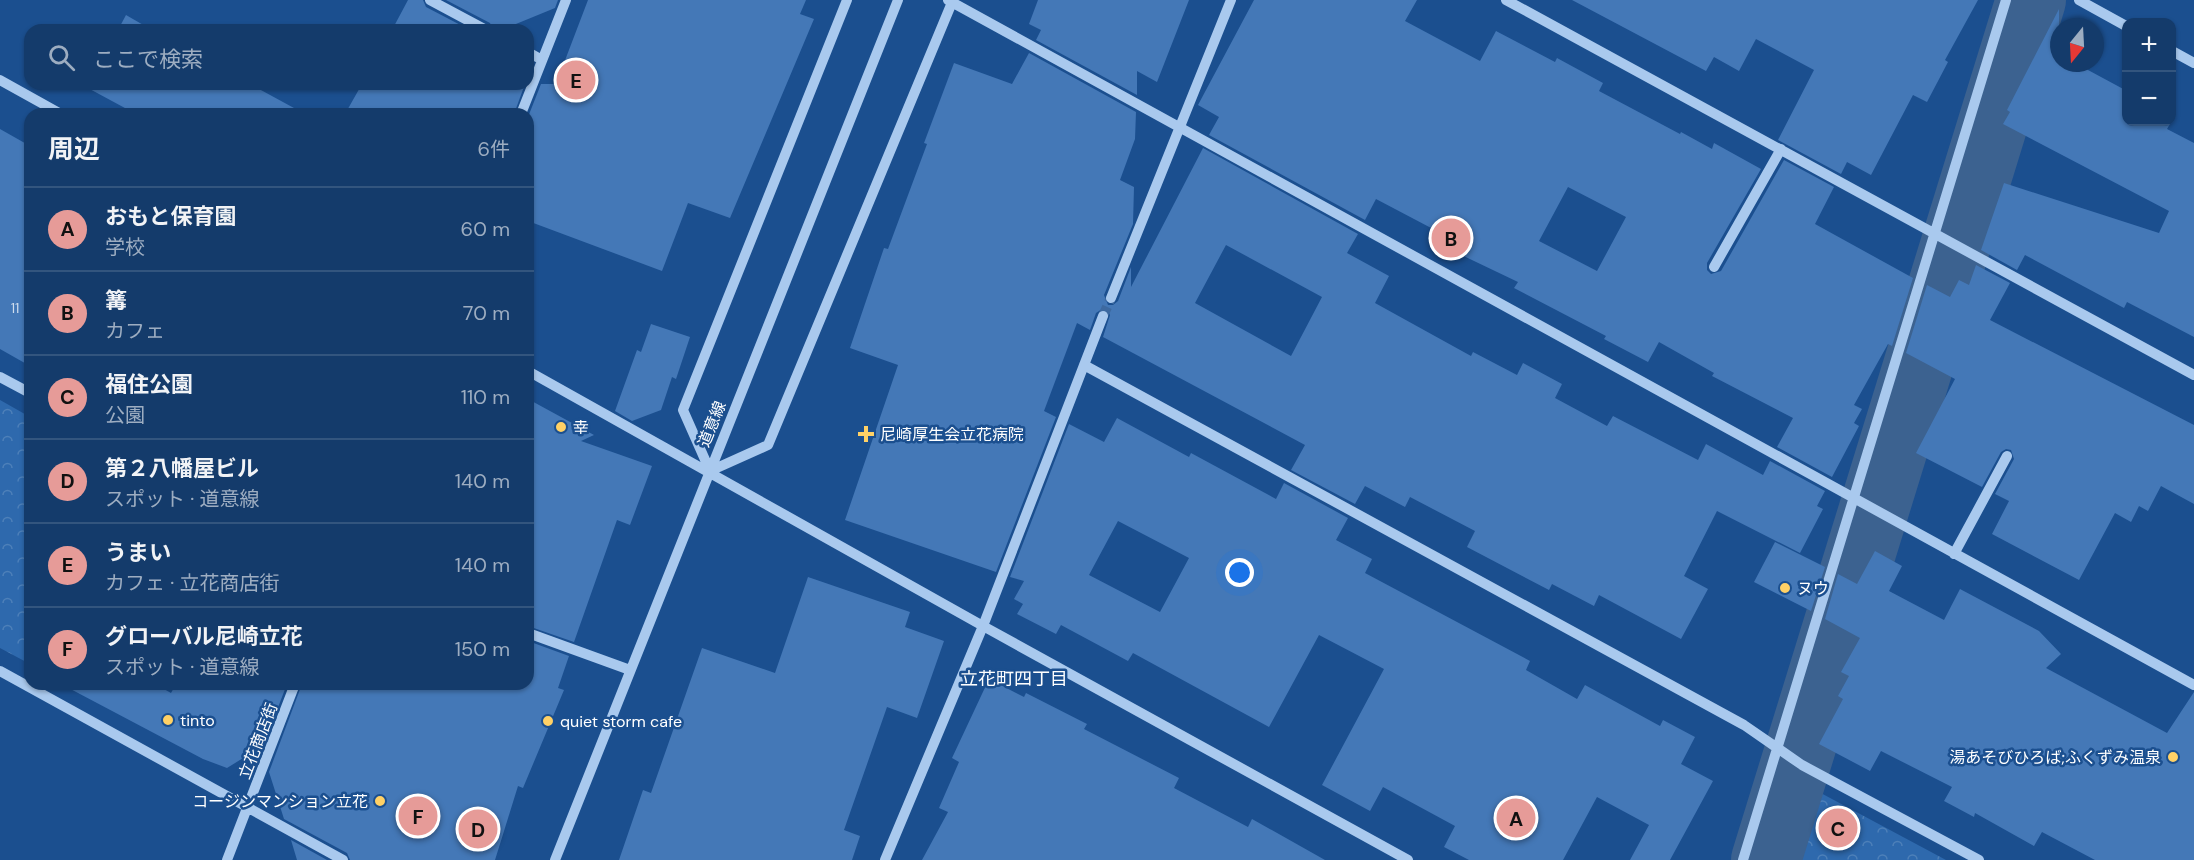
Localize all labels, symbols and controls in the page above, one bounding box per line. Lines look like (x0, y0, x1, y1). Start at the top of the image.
north arrow (2050, 18, 2104, 72)
map controls (2122, 18, 2176, 126)
button: + (2122, 18, 2176, 72)
search box (24, 24, 534, 90)
icon: search (45, 41, 78, 74)
text: ここで検索 (93, 45, 203, 74)
pin: E (556, 58, 596, 103)
button: − (2122, 72, 2176, 126)
text: 周辺 (48, 132, 100, 166)
text: 6件 (477, 136, 510, 162)
text: おもと保育園 (105, 202, 237, 231)
text: A (60, 216, 75, 242)
text: 60 m (461, 216, 510, 242)
pin: B (1432, 216, 1470, 260)
text: 学校 (105, 234, 145, 260)
text: 篝 (105, 286, 127, 315)
house number: 11 (11, 299, 19, 317)
text: B (61, 300, 74, 326)
text: 70 m (463, 300, 510, 326)
text: カフェ (105, 318, 165, 344)
text: 福住公園 (105, 370, 193, 399)
text: C (60, 384, 75, 410)
text: 110 m (461, 384, 510, 410)
street label: 道意線 (693, 398, 731, 450)
text: 公園 (105, 402, 145, 428)
place label: 幸 (573, 417, 589, 438)
marker: 幸 (554, 420, 568, 434)
place label: 尼崎厚生会立花病院 (880, 424, 1024, 445)
marker: 尼崎厚生会立花病院 (857, 425, 875, 443)
text: 第２八幡屋ビル (105, 454, 259, 483)
text: D (60, 468, 75, 494)
text: 140 m (455, 468, 510, 494)
text: スポット · 道意線 (105, 486, 260, 512)
text: うまい (105, 538, 171, 567)
text: E (62, 552, 73, 578)
text: 140 m (455, 552, 510, 578)
your location (1225, 558, 1254, 587)
text: カフェ · 立花商店街 (105, 570, 280, 596)
place label: ヌウ (1797, 578, 1829, 599)
marker: ヌウ (1778, 581, 1792, 595)
text: グローバル尼崎立花 (105, 622, 303, 651)
text: F (62, 636, 73, 662)
text: 150 m (455, 636, 510, 662)
text: スポット · 道意線 (105, 654, 260, 680)
district label: 立花町四丁目 (960, 667, 1068, 691)
street label: 立花商店街 (234, 700, 282, 782)
place label: tinto (180, 710, 215, 731)
place label: quiet storm cafe (560, 711, 682, 732)
marker: tinto (161, 713, 175, 727)
marker: quiet storm cafe (541, 714, 555, 728)
place label: 湯あそびひろば;ふくずみ温泉 (1949, 747, 2161, 768)
marker: 湯あそびひろば;ふくずみ温泉 (2166, 750, 2180, 764)
place label: コージンマンション立花 (192, 791, 368, 812)
marker: コージンマンション立花 (373, 794, 387, 808)
pin: F (398, 794, 438, 838)
pin: A (1496, 796, 1536, 840)
pin: D (458, 806, 498, 852)
pin: C (1818, 806, 1858, 850)

